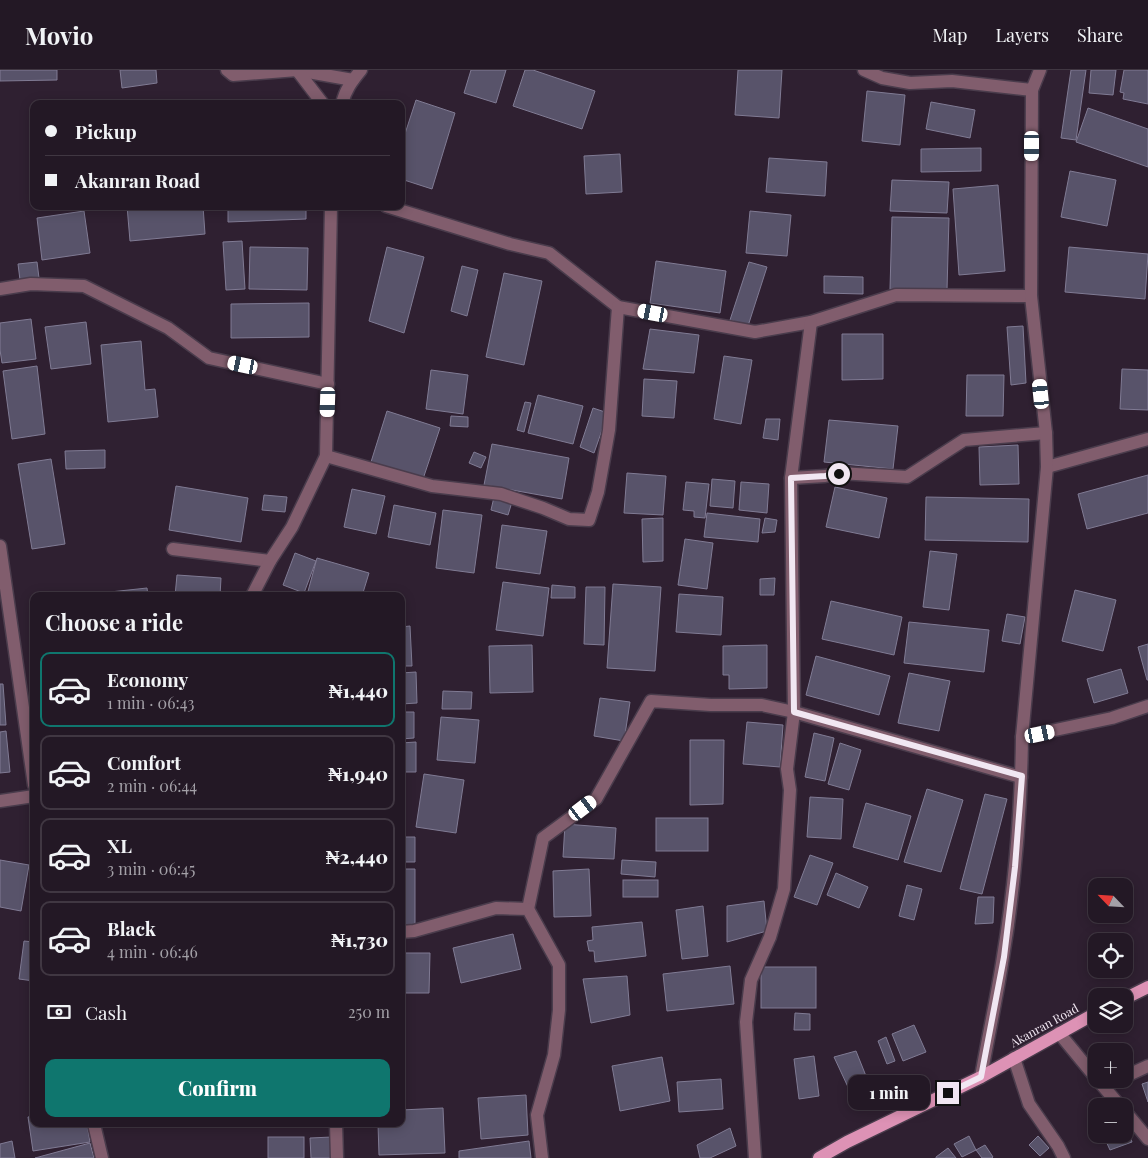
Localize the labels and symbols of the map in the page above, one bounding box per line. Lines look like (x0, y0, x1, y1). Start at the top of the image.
car (1024, 131, 1039, 161)
car (636, 303, 669, 323)
car (226, 355, 259, 375)
car (1031, 378, 1050, 410)
car (319, 387, 336, 417)
route start (828, 463, 850, 485)
car (1023, 724, 1056, 744)
car (566, 793, 599, 823)
north arrow (1088, 878, 1132, 922)
street label: Akanran Road (1006, 1000, 1081, 1051)
callout: 1 min (848, 1076, 930, 1110)
route end (937, 1082, 959, 1104)

